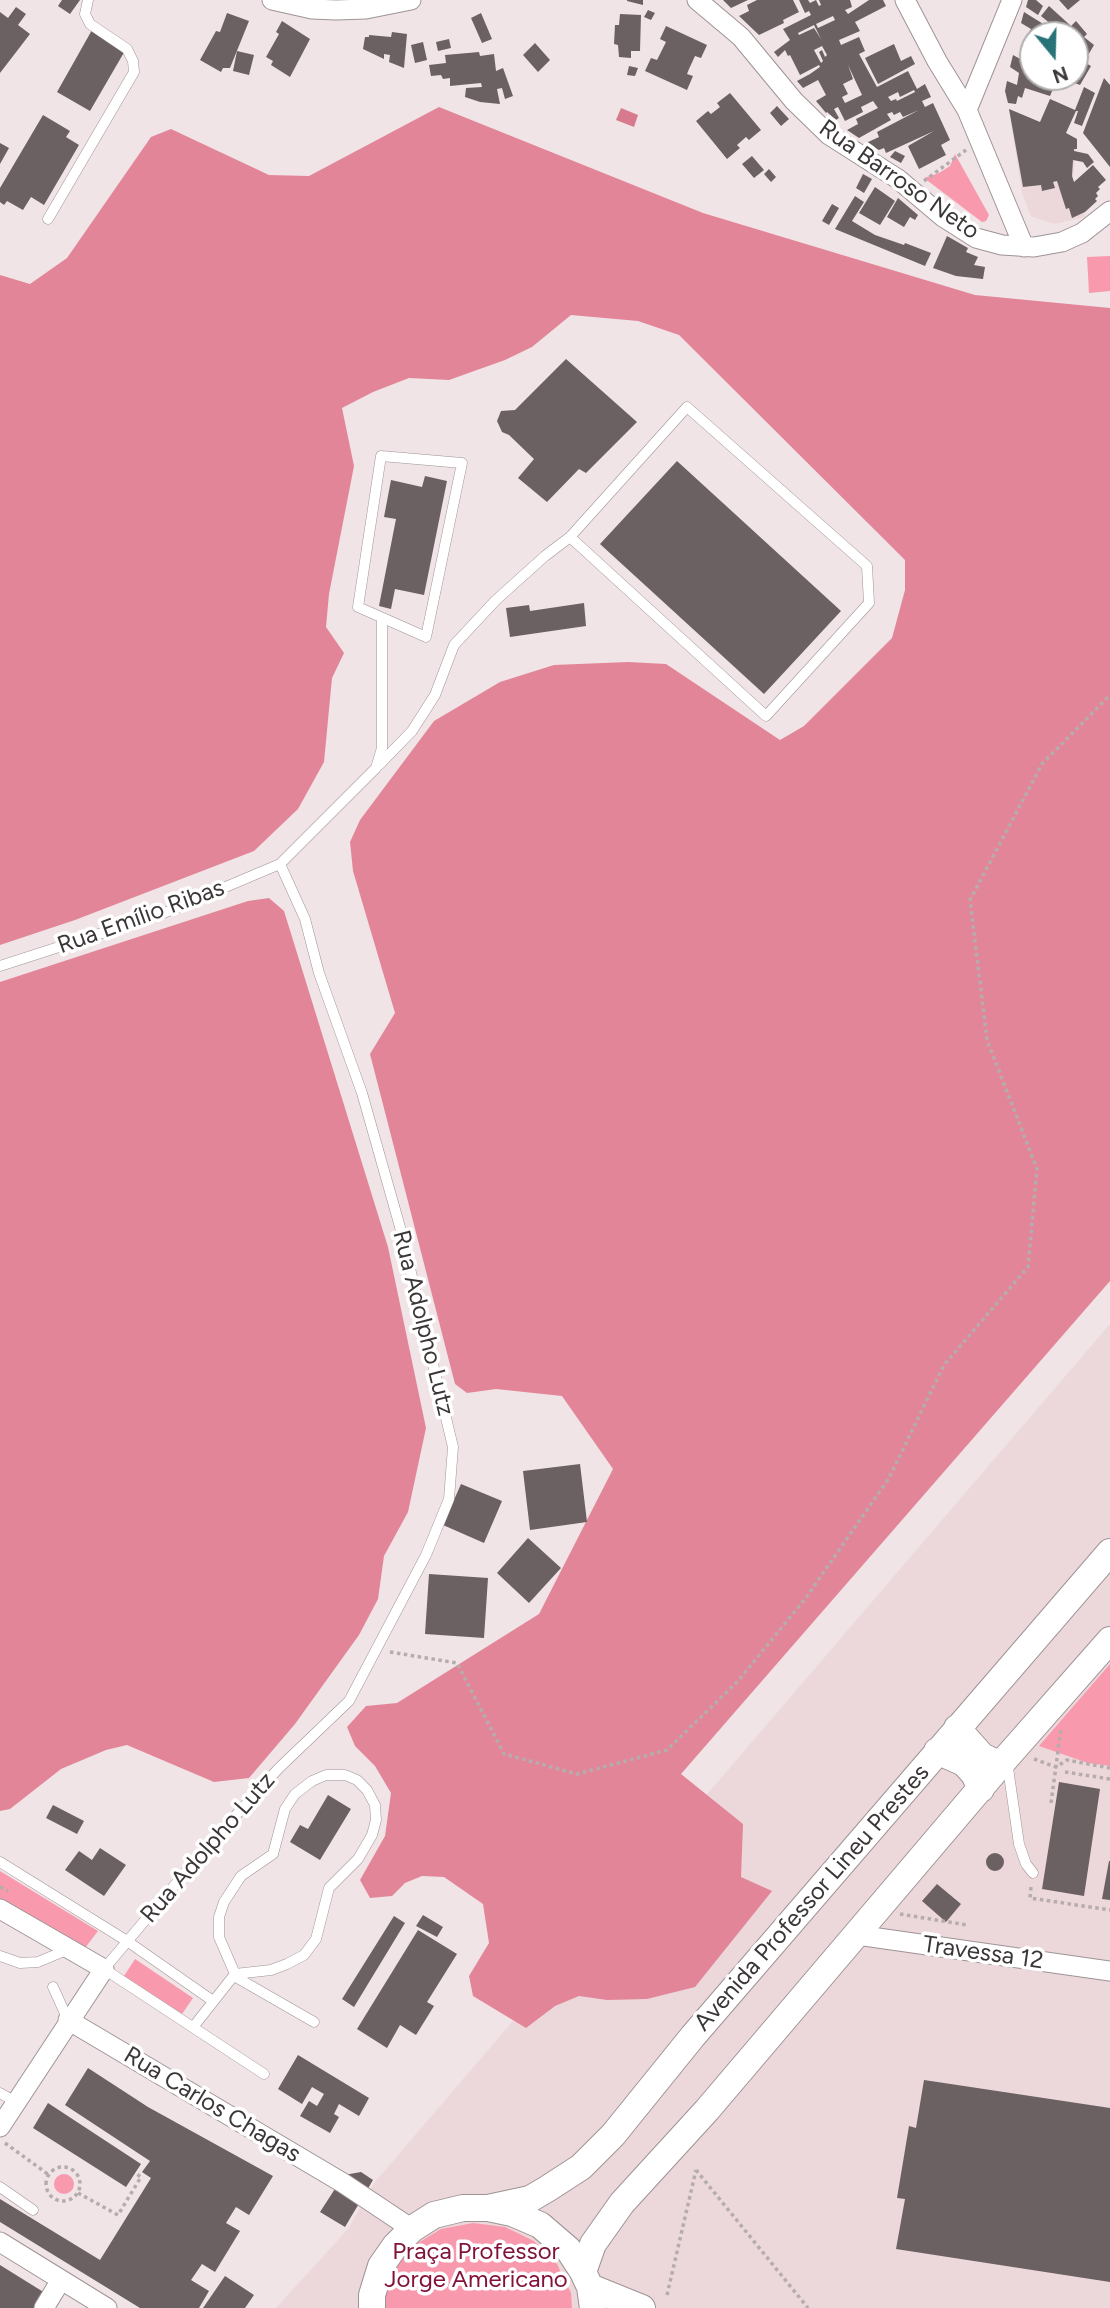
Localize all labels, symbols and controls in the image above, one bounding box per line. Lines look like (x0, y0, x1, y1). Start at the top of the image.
north arrow (1019, 21, 1089, 91)
text: N (1050, 61, 1071, 88)
street label: Rua Barroso Neto (813, 114, 985, 246)
street label: Rua Emílio Ribas (54, 873, 228, 961)
street label: Rua Adolpho Lutz (386, 1227, 460, 1419)
street label: Avenida Professor Lineu Prestes (688, 1759, 936, 2037)
street label: Rua Adolpho Lutz (135, 1767, 281, 1929)
street label: Travessa 12 (921, 1930, 1045, 1976)
street label: Rua Carlos Chagas (118, 2041, 306, 2169)
park label: Praça Professor Jorge Americano (384, 2238, 568, 2294)

